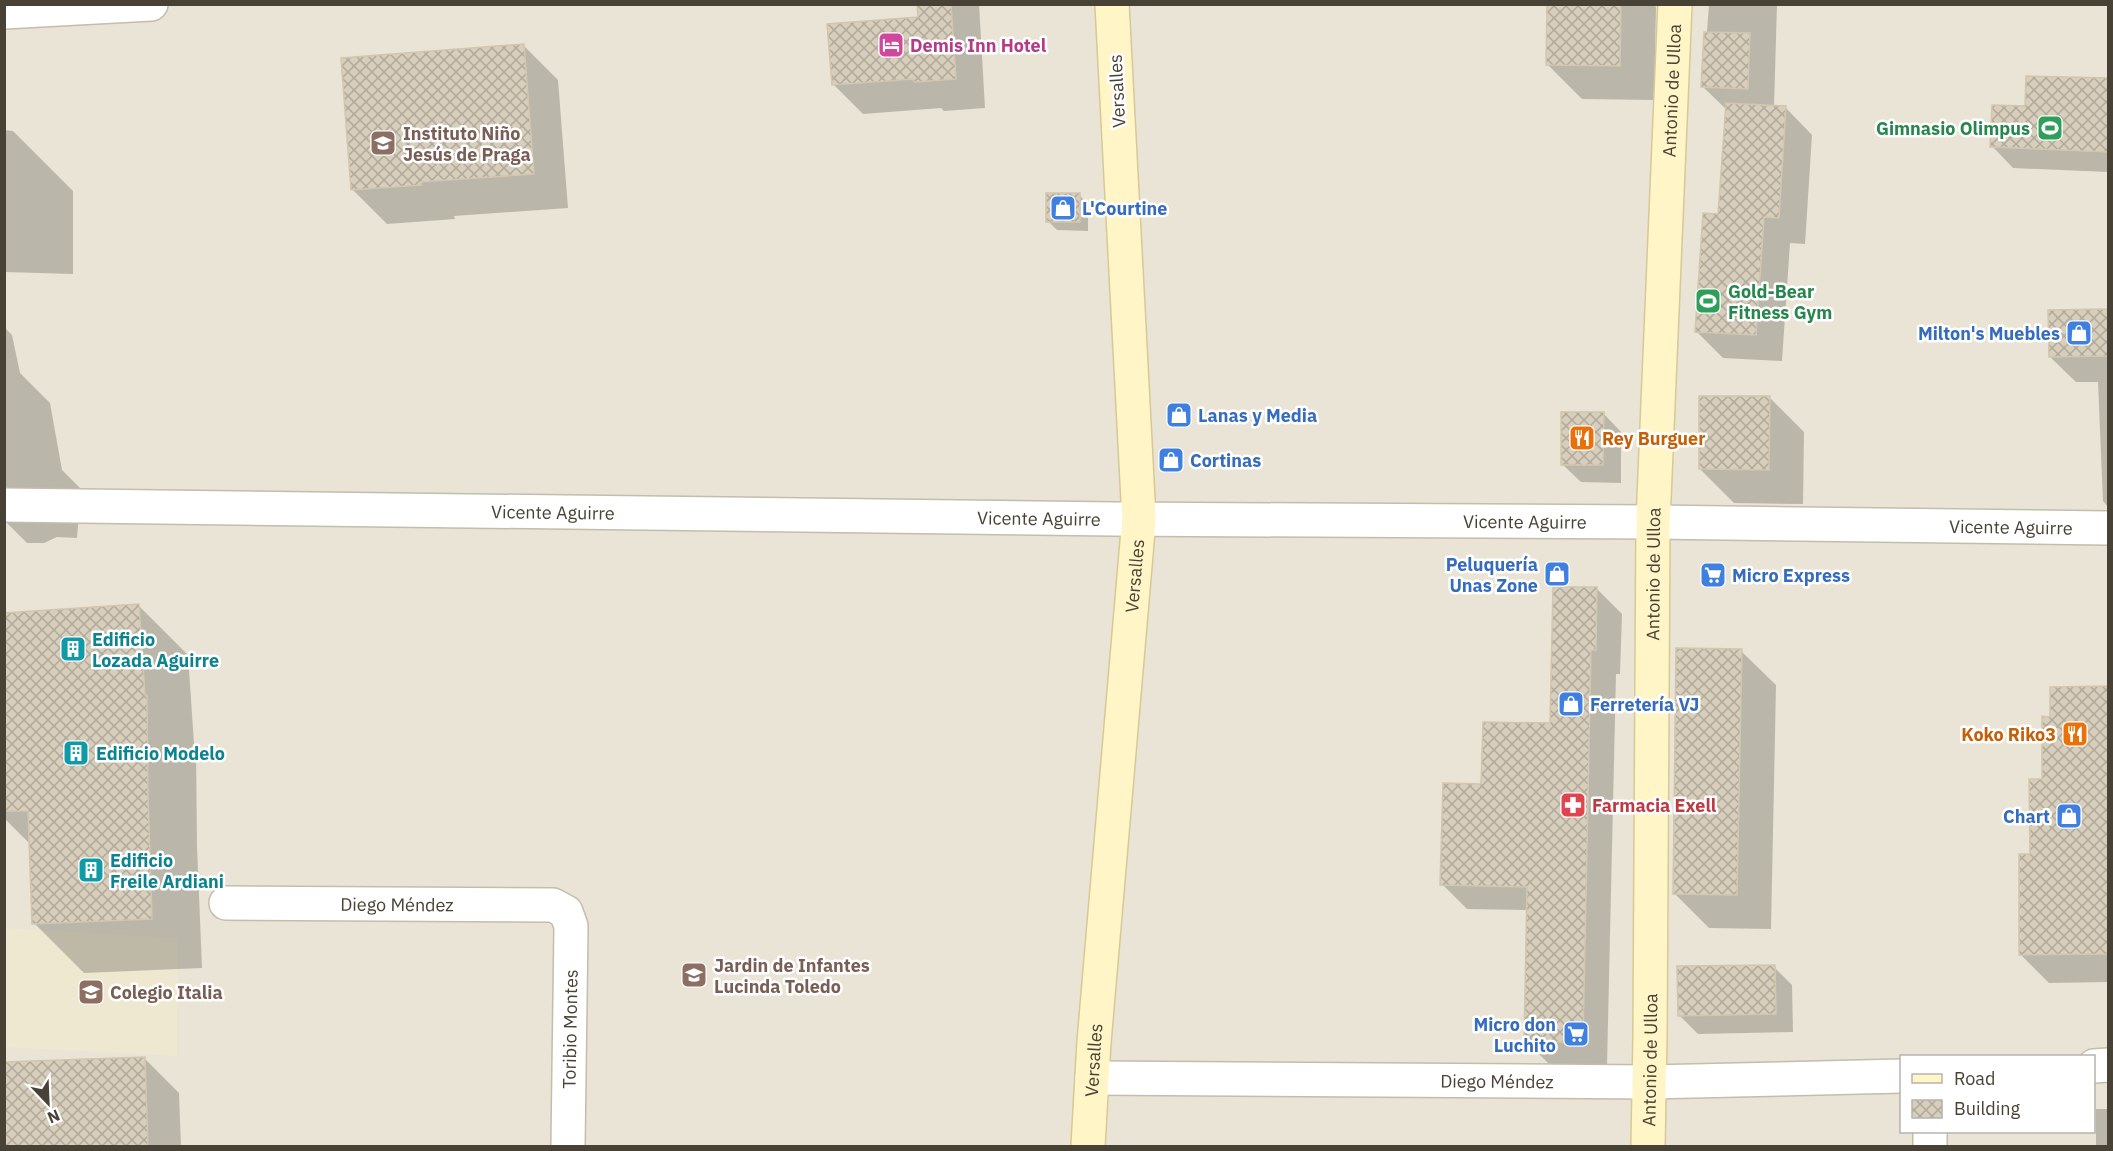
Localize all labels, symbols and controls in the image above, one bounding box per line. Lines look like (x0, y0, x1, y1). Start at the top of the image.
street label: Antonio de Ulloa (1657, 23, 1686, 158)
hotel icon: Demis Inn Hotel (876, 30, 906, 60)
place label: Demis Inn Hotel (910, 34, 1047, 57)
street label: Versalles (1104, 54, 1130, 128)
sports icon: Gimnasio Olimpus (2035, 113, 2065, 143)
place label: Gimnasio Olimpus (1876, 117, 2030, 140)
place label: Instituto Niño Jesús de Praga (403, 122, 531, 166)
school or university icon: Instituto Niño Jesús de Praga (368, 128, 398, 158)
shop icon: L'Courtine (1048, 193, 1078, 223)
place label: L'Courtine (1082, 197, 1167, 220)
place label: Gold-Bear Fitness Gym (1728, 280, 1832, 324)
sports icon: Gold-Bear Fitness Gym (1693, 286, 1723, 316)
shop icon: Milton's Muebles (2064, 318, 2094, 348)
place label: Milton's Muebles (1918, 322, 2060, 345)
shop icon: Lanas y Media (1164, 400, 1194, 430)
place label: Lanas y Media (1198, 404, 1317, 427)
restaurant icon: Rey Burguer (1567, 423, 1597, 453)
place label: Rey Burguer (1602, 427, 1705, 450)
shop icon: Cortinas (1156, 445, 1186, 475)
place label: Cortinas (1190, 449, 1261, 472)
street label: Vicente Aguirre (491, 500, 615, 524)
street label: Vicente Aguirre (977, 506, 1101, 530)
street label: Antonio de Ulloa (1641, 506, 1665, 641)
street label: Vicente Aguirre (1463, 509, 1587, 533)
street label: Vicente Aguirre (1949, 514, 2073, 539)
street label: Versalles (1119, 538, 1149, 614)
place label: Peluquería Unas Zone (1446, 553, 1538, 597)
shop icon: Peluquería Unas Zone (1542, 559, 1572, 589)
supermarket icon: Micro Express (1698, 560, 1728, 590)
place label: Micro Express (1732, 564, 1850, 587)
place label: Edificio Lozada Aguirre (92, 628, 219, 672)
building icon: Edificio Lozada Aguirre (58, 634, 88, 664)
shop icon: Ferretería VJ (1556, 689, 1586, 719)
place label: Ferretería VJ (1590, 693, 1699, 716)
restaurant icon: Koko Riko3 (2060, 719, 2090, 749)
place label: Koko Riko3 (1961, 723, 2056, 746)
building icon: Edificio Modelo (61, 738, 91, 768)
place label: Edificio Modelo (96, 742, 225, 765)
pharmacy icon: Farmacia Exell (1558, 790, 1588, 820)
place label: Farmacia Exell (1592, 794, 1717, 817)
shop icon: Chart (2054, 801, 2084, 831)
place label: Chart (2003, 805, 2050, 828)
place label: Edificio Freile Ardiani (110, 849, 224, 893)
building icon: Edificio Freile Ardiani (76, 855, 106, 885)
street label: Diego Méndez (340, 892, 454, 916)
place label: Jardin de Infantes Lucinda Toledo (714, 954, 870, 998)
school or university icon: Jardin de Infantes Lucinda Toledo (679, 960, 709, 990)
street label: Toribio Montes (557, 969, 583, 1089)
school or university icon: Colegio Italia (76, 977, 106, 1007)
place label: Colegio Italia (110, 981, 223, 1004)
street label: Antonio de Ulloa (1637, 993, 1662, 1127)
place label: Micro don Luchito (1473, 1013, 1556, 1057)
supermarket icon: Micro don Luchito (1561, 1019, 1591, 1049)
street label: Versalles (1079, 1022, 1107, 1098)
legend (1900, 1055, 2095, 1133)
text: Road (1954, 1067, 1995, 1090)
street label: Diego Méndez (1440, 1069, 1554, 1093)
north arrow (18, 1073, 78, 1133)
text: Building (1954, 1097, 2021, 1120)
text: N (45, 1105, 63, 1128)

